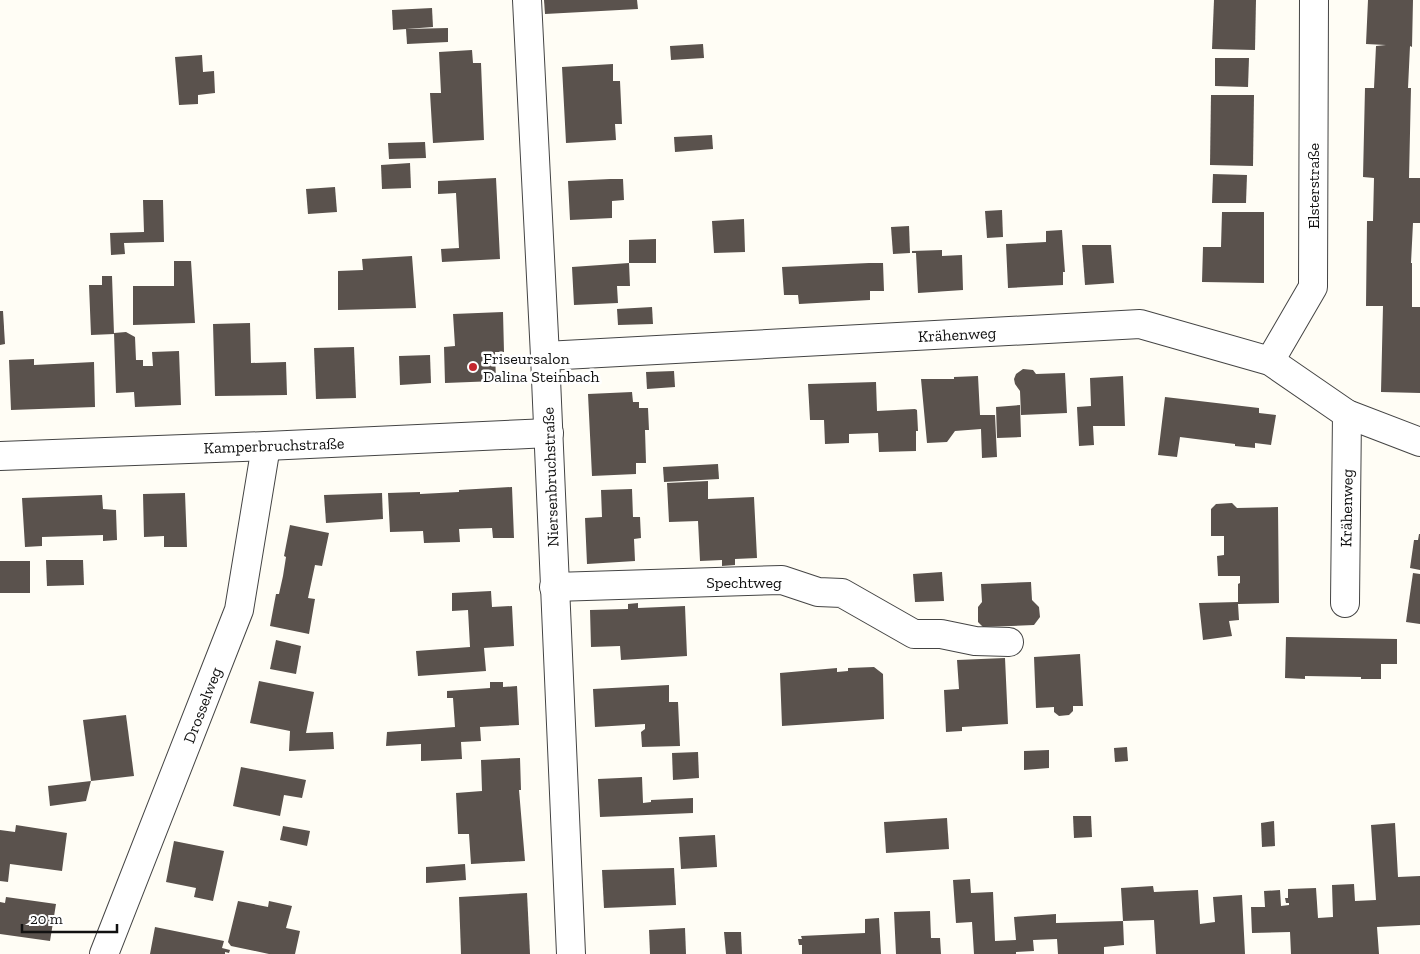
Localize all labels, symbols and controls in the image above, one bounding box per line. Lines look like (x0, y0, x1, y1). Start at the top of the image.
street label: Elsterstraße (1304, 143, 1323, 229)
street label: Krähenweg (917, 323, 997, 346)
place label: Friseursalon Dalina Steinbach (483, 349, 599, 386)
marker: Friseursalon Dalina Steinbach (467, 361, 479, 373)
street label: Niersenbruchstraße (539, 407, 562, 547)
street label: Kamperbruchstraße (203, 434, 345, 457)
street label: Krähenweg (1336, 468, 1357, 547)
street label: Spechtweg (706, 573, 782, 592)
street label: Drosselweg (179, 664, 226, 746)
scale bar (22, 902, 118, 934)
text: 20 m (30, 910, 63, 928)

